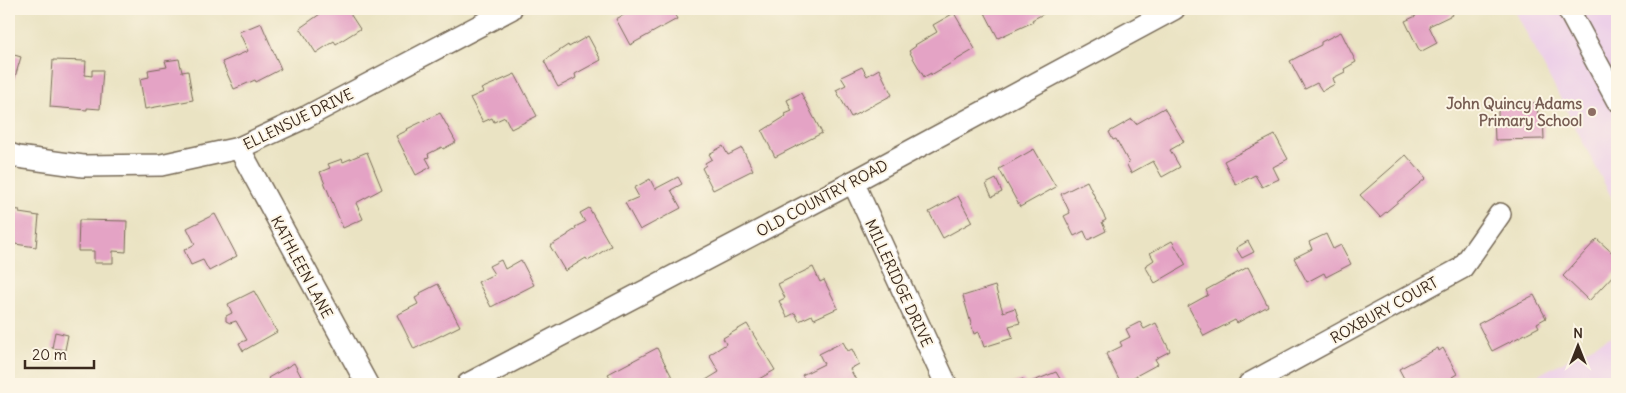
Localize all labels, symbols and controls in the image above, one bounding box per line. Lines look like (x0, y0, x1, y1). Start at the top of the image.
street label: ELLENSUE DRIVE (240, 84, 356, 154)
place label: John Quincy Adams Primary School (1446, 94, 1582, 131)
marker: John Quincy Adams Primary School (1586, 106, 1598, 118)
street label: OLD COUNTRY ROAD (753, 155, 891, 241)
street label: KATHLEEN LANE (267, 212, 337, 322)
street label: MILLERIDGE DRIVE (861, 216, 937, 350)
street label: ROXBURY COURT (1327, 273, 1441, 347)
north arrow (1554, 320, 1604, 370)
text: N (1573, 324, 1583, 342)
scale bar (25, 338, 94, 370)
text: 20 m (32, 345, 67, 364)

